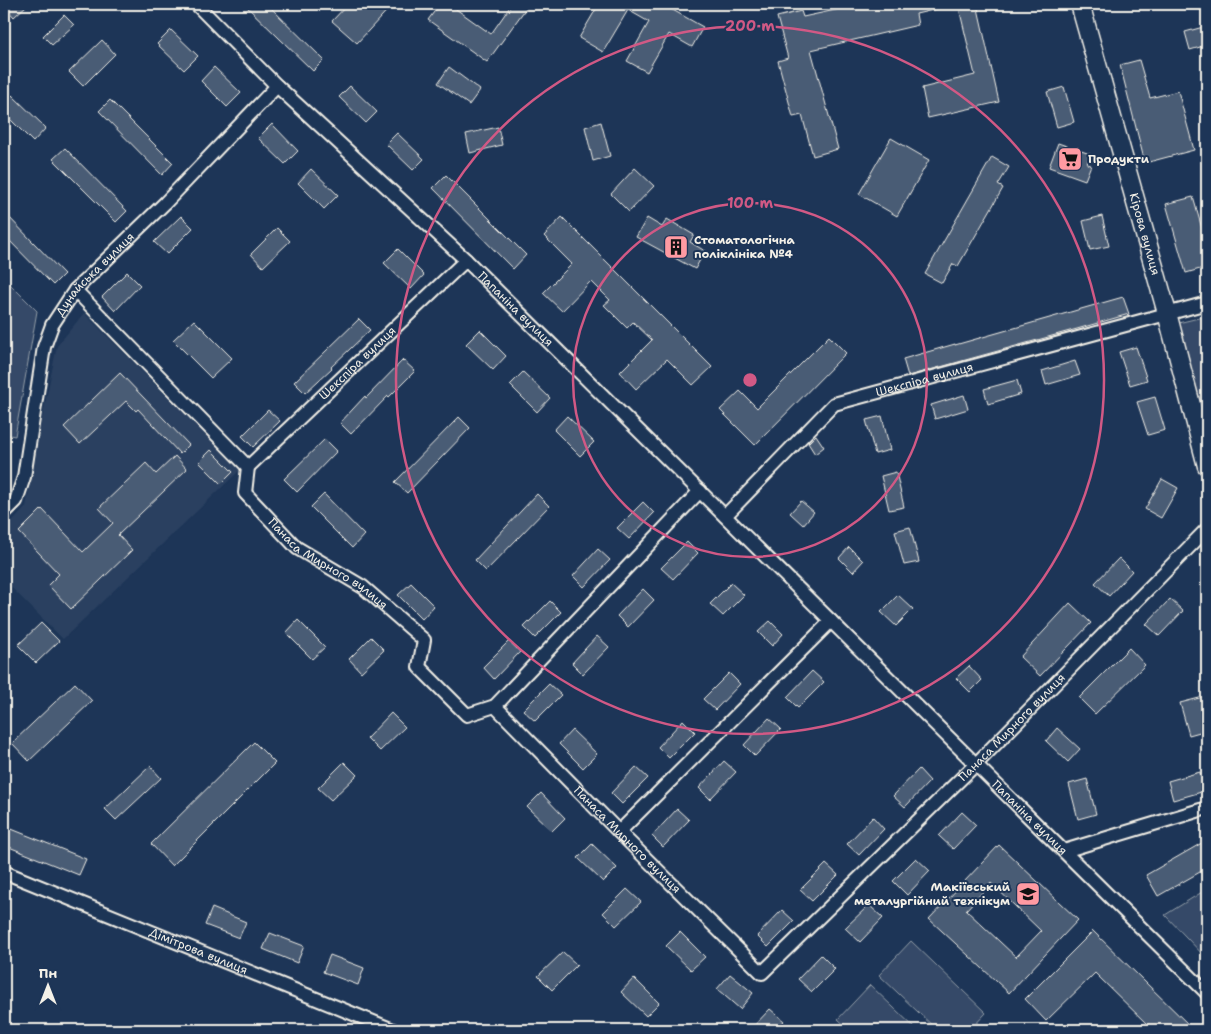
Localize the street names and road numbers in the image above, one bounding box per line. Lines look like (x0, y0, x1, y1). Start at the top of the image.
street label: Кірова вулиця (1126, 191, 1164, 277)
street label: Дунайська вулиця (52, 229, 138, 319)
street label: Папаніна вулиця (474, 268, 557, 350)
street label: Шекспіра вулиця (316, 323, 399, 403)
street label: Шекспіра вулиця (874, 359, 975, 400)
street label: Панаса Мирного вулиця (265, 514, 391, 613)
street label: Панаса Мирного вулиця (955, 670, 1069, 785)
street label: Папаніна вулиця (988, 777, 1071, 858)
street label: Панаса Мирного вулиця (570, 782, 684, 897)
street label: Дімітрова вулиця (147, 924, 250, 978)

